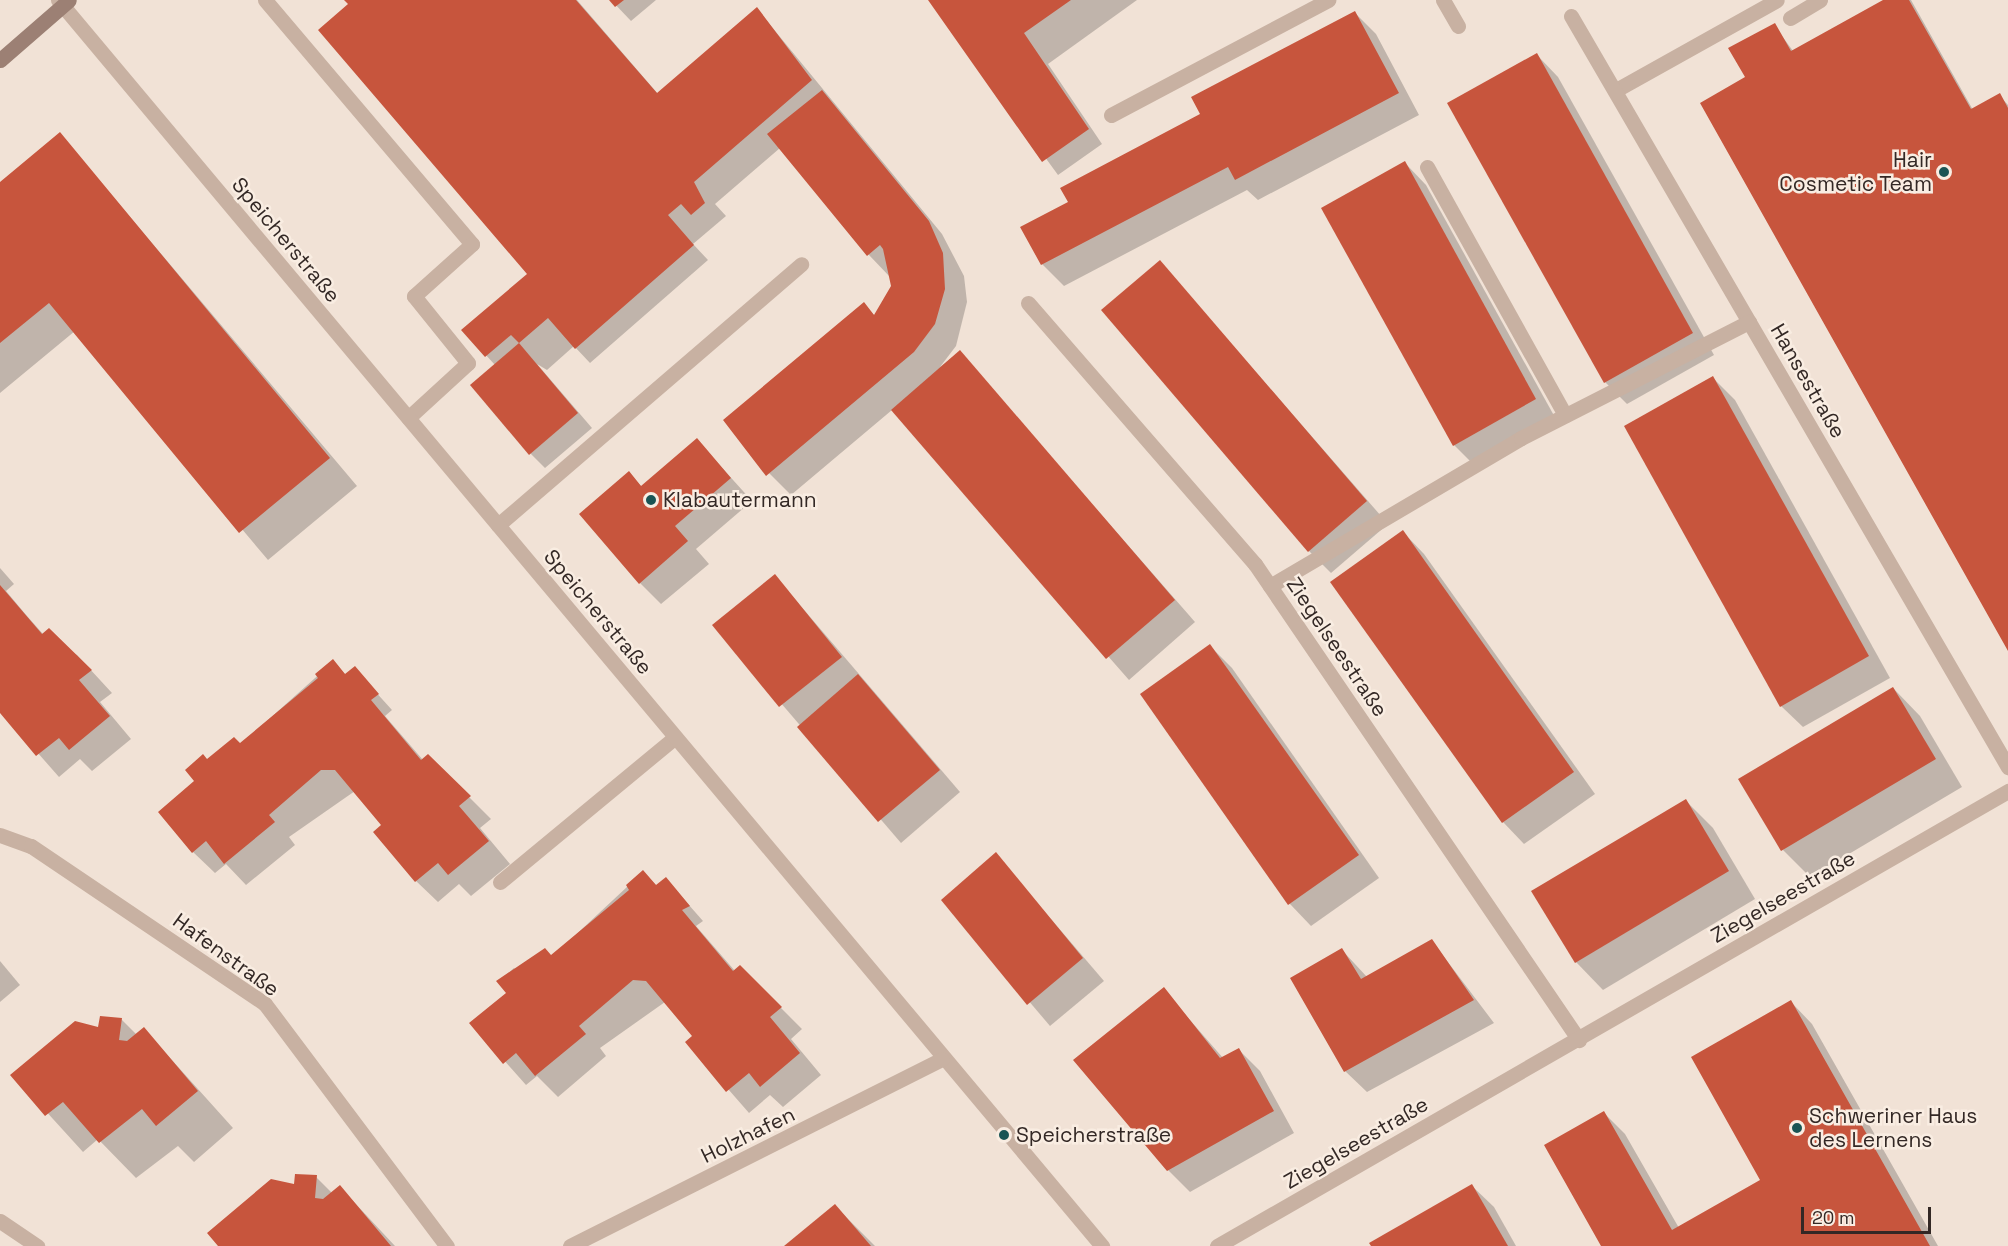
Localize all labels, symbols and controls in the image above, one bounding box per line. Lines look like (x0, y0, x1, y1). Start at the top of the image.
place label: Hair Cosmetic Team (1779, 147, 1932, 197)
marker: Hair Cosmetic Team (1937, 165, 1951, 179)
street label: Speicherstraße (226, 172, 346, 308)
street label: Hansestraße (1765, 319, 1851, 443)
place label: Klabautermann (663, 487, 817, 513)
marker: Klabautermann (644, 493, 658, 507)
street label: Speicherstraße (538, 544, 658, 680)
street label: Ziegelseestraße (1281, 573, 1393, 721)
street label: Ziegelseestraße (1706, 845, 1860, 949)
street label: Hafenstraße (168, 908, 284, 1002)
street label: Ziegelseestraße (1279, 1091, 1433, 1195)
street label: Holzhafen (697, 1101, 799, 1169)
place label: Schweriner Haus des Lernens (1809, 1103, 1977, 1153)
marker: Schweriner Haus des Lernens (1790, 1121, 1804, 1135)
place label: Speicherstraße (1016, 1122, 1171, 1148)
marker: Speicherstraße (997, 1128, 1011, 1142)
scale bar (1804, 1195, 1934, 1233)
text: 20 m (1812, 1206, 1855, 1229)

